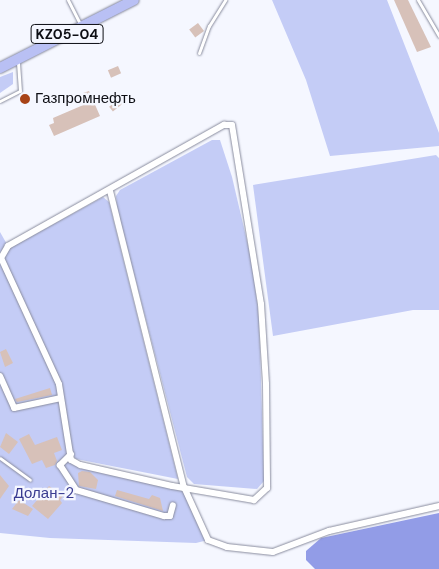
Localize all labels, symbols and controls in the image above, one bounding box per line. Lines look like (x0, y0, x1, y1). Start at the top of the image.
road number: KZ05-04 (30, 22, 104, 46)
place label: Газпромнефть (35, 90, 136, 108)
marker: Газпромнефть (19, 93, 31, 105)
park label: Долан-2 (14, 485, 74, 503)

